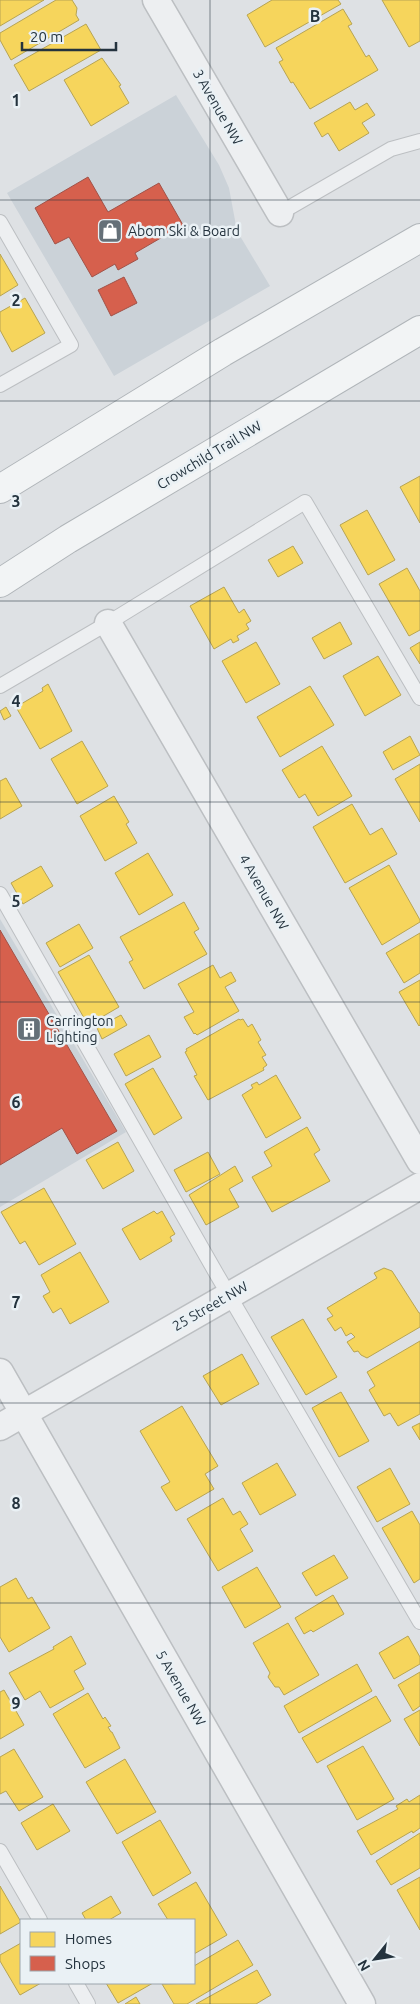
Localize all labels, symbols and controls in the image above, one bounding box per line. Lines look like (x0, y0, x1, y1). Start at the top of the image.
text: B (310, 7, 320, 25)
scale bar (22, 20, 116, 52)
text: 20 m (30, 28, 63, 45)
street label: 3 Avenue NW (190, 66, 246, 148)
text: 1 (11, 91, 21, 109)
shop icon: Abom Ski & Board (97, 218, 123, 244)
place label: Abom Ski & Board (128, 223, 240, 239)
text: 2 (11, 291, 21, 309)
street label: Crowchild Trail NW (154, 417, 264, 492)
text: 3 (11, 492, 21, 510)
text: 4 (11, 692, 21, 710)
street label: 4 Avenue NW (236, 851, 292, 933)
text: 5 (11, 892, 21, 910)
place label: Carrington Lighting (46, 1013, 114, 1045)
building icon: Carrington Lighting (16, 1016, 42, 1042)
text: 6 (11, 1093, 21, 1111)
street label: 25 Street NW (170, 1278, 251, 1334)
text: 7 (11, 1293, 21, 1311)
text: 8 (11, 1494, 21, 1512)
street label: 5 Avenue NW (153, 1647, 209, 1729)
text: 9 (11, 1694, 21, 1712)
legend (20, 1919, 195, 1984)
text: Homes (65, 1930, 112, 1947)
north arrow (350, 1934, 400, 1984)
text: Shops (65, 1955, 106, 1972)
text: N (354, 1957, 373, 1974)

